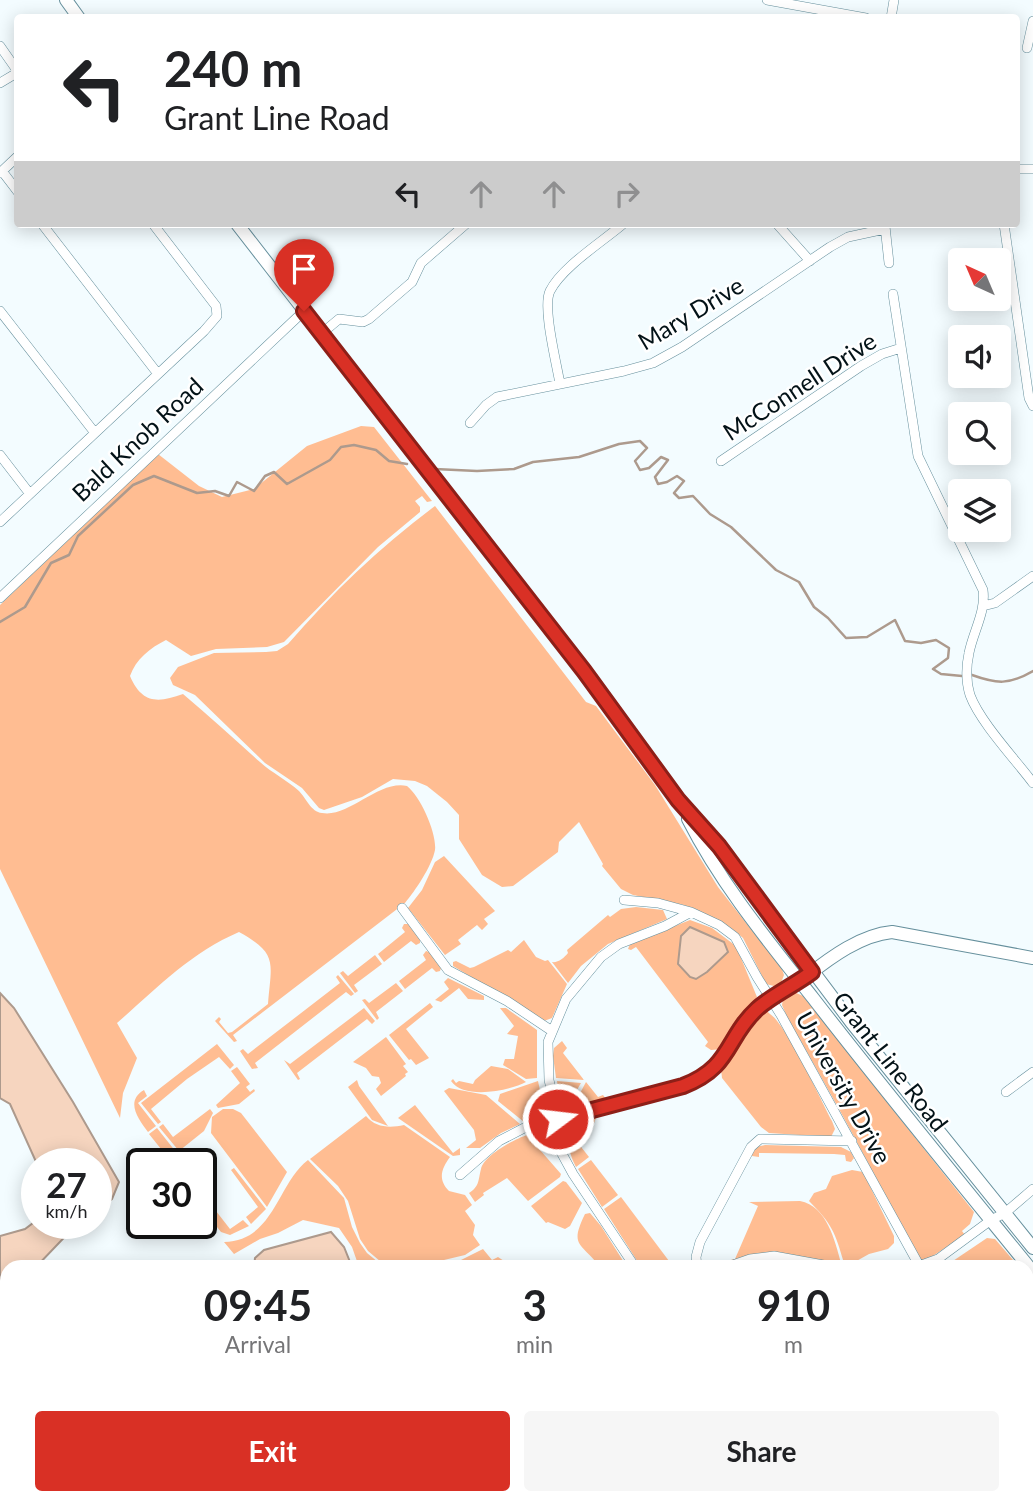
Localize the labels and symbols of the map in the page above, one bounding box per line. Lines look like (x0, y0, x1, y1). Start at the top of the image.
pin (274, 239, 334, 311)
north arrow (948, 248, 1012, 312)
street label: Mary Drive (632, 270, 748, 355)
street label: McConnell Drive (717, 325, 881, 446)
street label: Bald Knob Road (66, 371, 208, 507)
street label: Grant Line Road (828, 985, 955, 1137)
street label: University Drive (790, 1006, 898, 1169)
position arrow (521, 1082, 595, 1156)
speed limit sign: 30 (126, 1148, 217, 1239)

